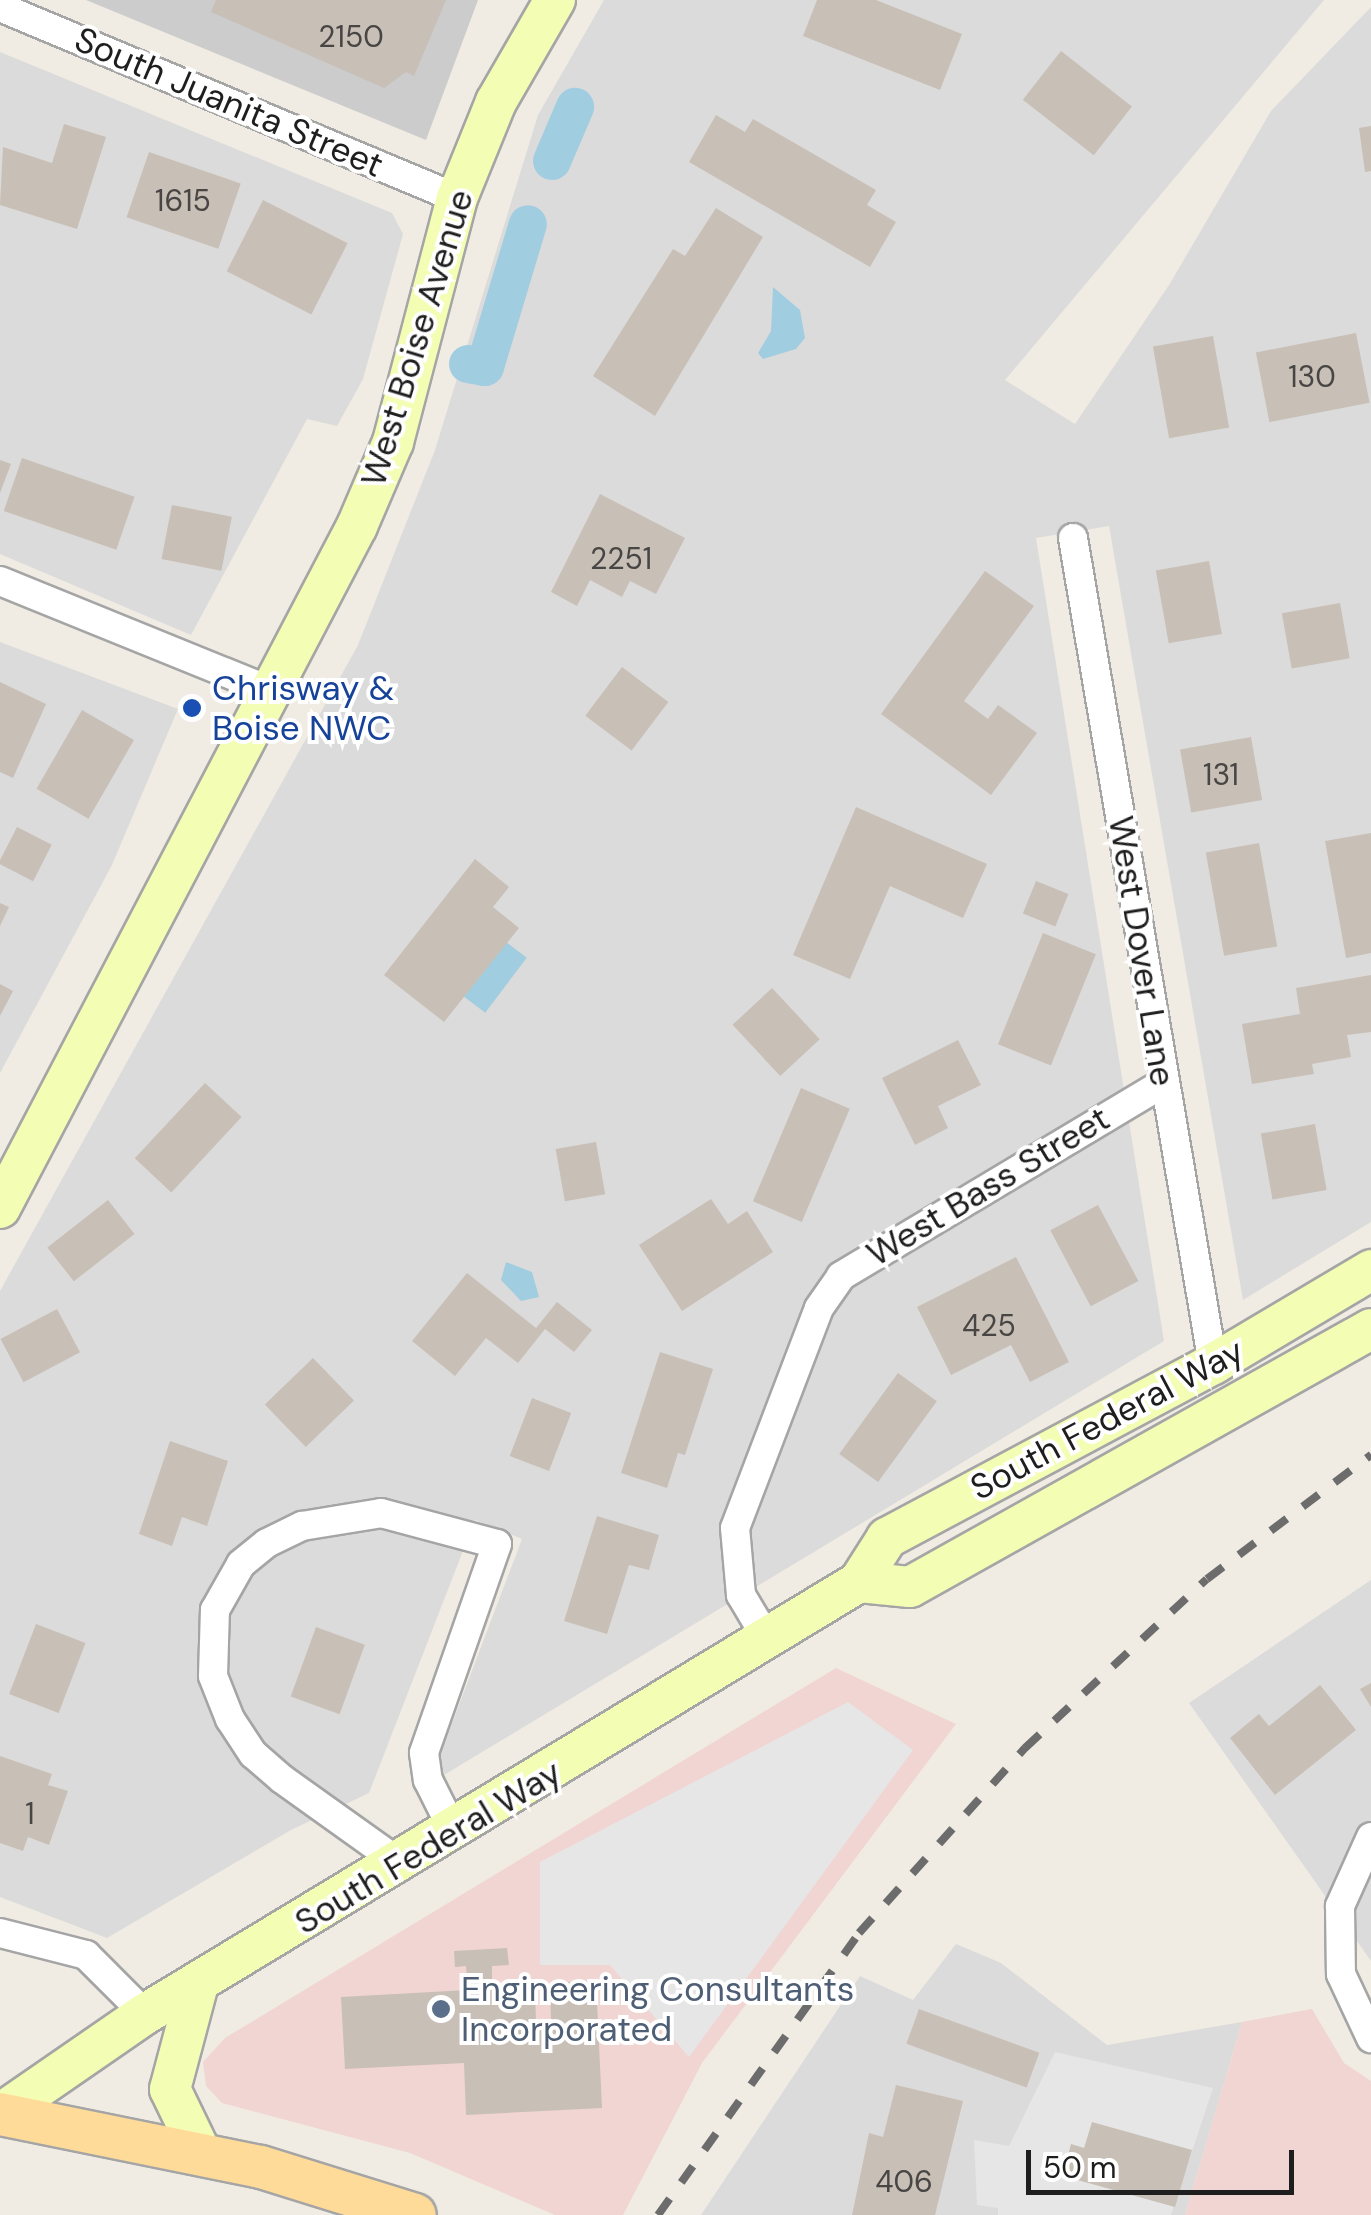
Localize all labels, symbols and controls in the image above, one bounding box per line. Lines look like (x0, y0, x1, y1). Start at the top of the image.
street label: South Juanita Street (69, 18, 389, 186)
house number: 2150 (318, 19, 384, 55)
house number: 1615 (155, 183, 211, 219)
street label: West Boise Avenue (352, 185, 482, 491)
house number: 130 (1288, 359, 1336, 395)
house number: 2251 (590, 541, 652, 577)
place label: Chrisway & Boise NWC (212, 667, 395, 749)
marker: Chrisway & Boise NWC (181, 697, 203, 719)
house number: 131 (1203, 757, 1239, 793)
street label: West Dover Lane (1100, 813, 1184, 1089)
street label: West Bass Street (859, 1097, 1117, 1275)
house number: 425 (962, 1308, 1016, 1344)
street label: South Federal Way (963, 1329, 1251, 1509)
street label: South Federal Way (287, 1751, 569, 1943)
house number: 1 (25, 1796, 35, 1832)
place label: Engineering Consultants Incorporated (461, 1968, 854, 2050)
marker: Engineering Consultants Incorporated (430, 1998, 452, 2020)
scale bar (1031, 2130, 1298, 2192)
text: 50 m (1043, 2148, 1117, 2187)
house number: 406 (875, 2164, 933, 2200)

